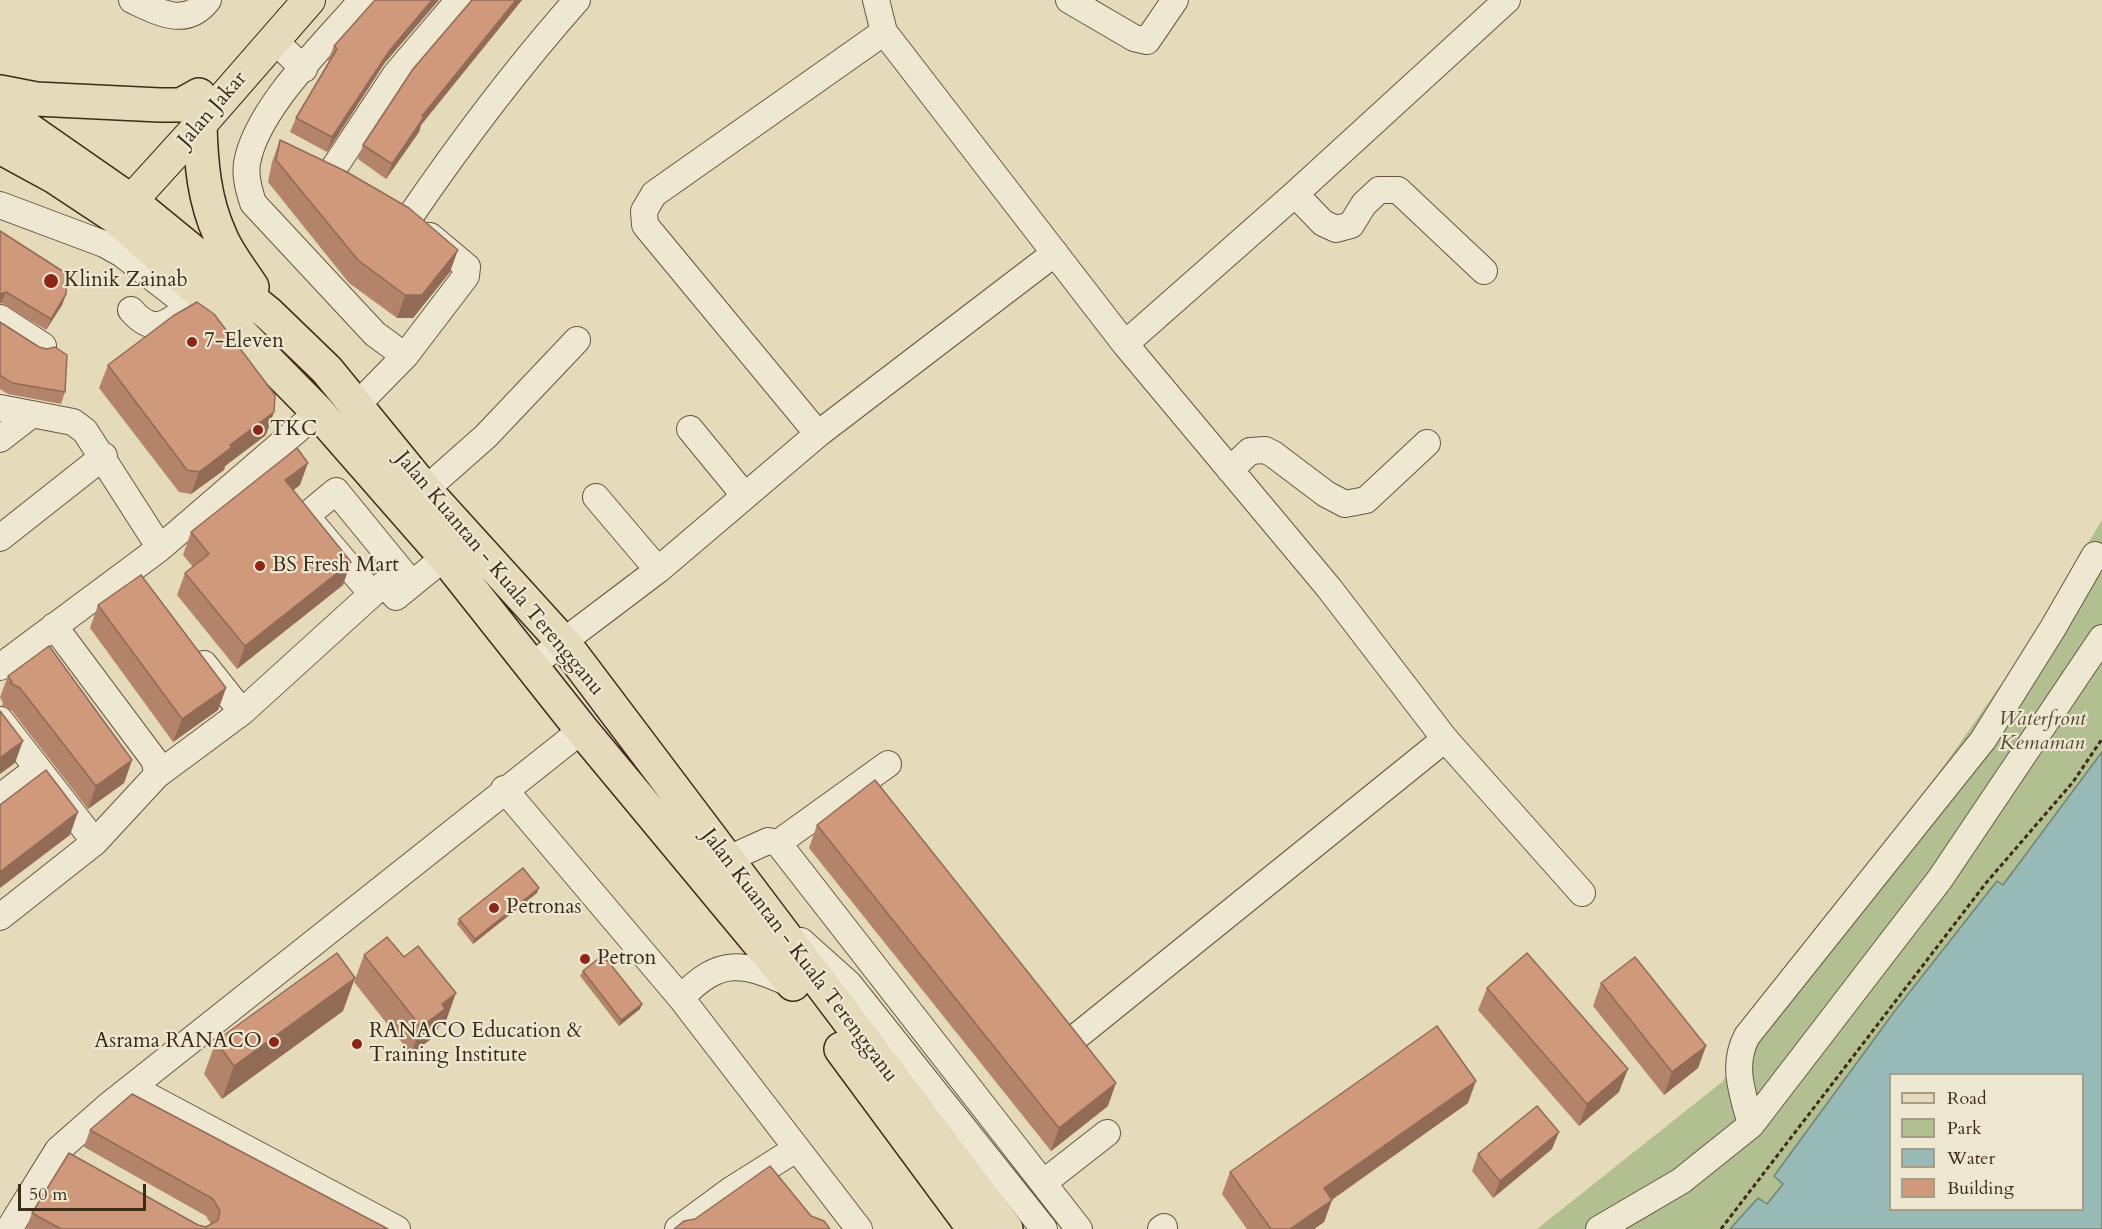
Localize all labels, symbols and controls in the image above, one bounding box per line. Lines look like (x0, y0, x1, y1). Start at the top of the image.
street label: Jalan Jakar (173, 67, 253, 153)
place label: Klinik Zainab (64, 268, 188, 294)
marker: Klinik Zainab (42, 272, 60, 290)
place label: 7-Eleven (204, 329, 284, 355)
marker: 7-Eleven (185, 335, 199, 349)
place label: TKC (270, 417, 317, 443)
marker: TKC (251, 423, 265, 437)
street label: Jalan Kuantan - Kuala Terengganu (389, 447, 609, 701)
place label: BS Fresh Mart (272, 553, 399, 579)
marker: BS Fresh Mart (253, 559, 267, 573)
park label: Waterfront Kemaman (1998, 707, 2086, 757)
street label: Jalan Kuantan - Kuala Terengganu (695, 824, 903, 1088)
place label: Petronas (506, 895, 582, 921)
marker: Petronas (487, 901, 501, 915)
place label: Petron (597, 946, 657, 972)
marker: Petron (578, 952, 592, 966)
place label: RANACO Education & Training Institute (369, 1019, 583, 1069)
place label: Asrama RANACO (94, 1029, 262, 1055)
marker: Asrama RANACO (267, 1035, 281, 1049)
marker: RANACO Education & Training Institute (350, 1037, 364, 1051)
legend (1889, 1073, 2084, 1211)
text: Road (1947, 1086, 1987, 1111)
text: Park (1947, 1116, 1982, 1141)
text: Water (1947, 1146, 1995, 1171)
scale bar (21, 1172, 148, 1210)
text: Building (1947, 1176, 2014, 1201)
text: 50 m (29, 1182, 68, 1207)

